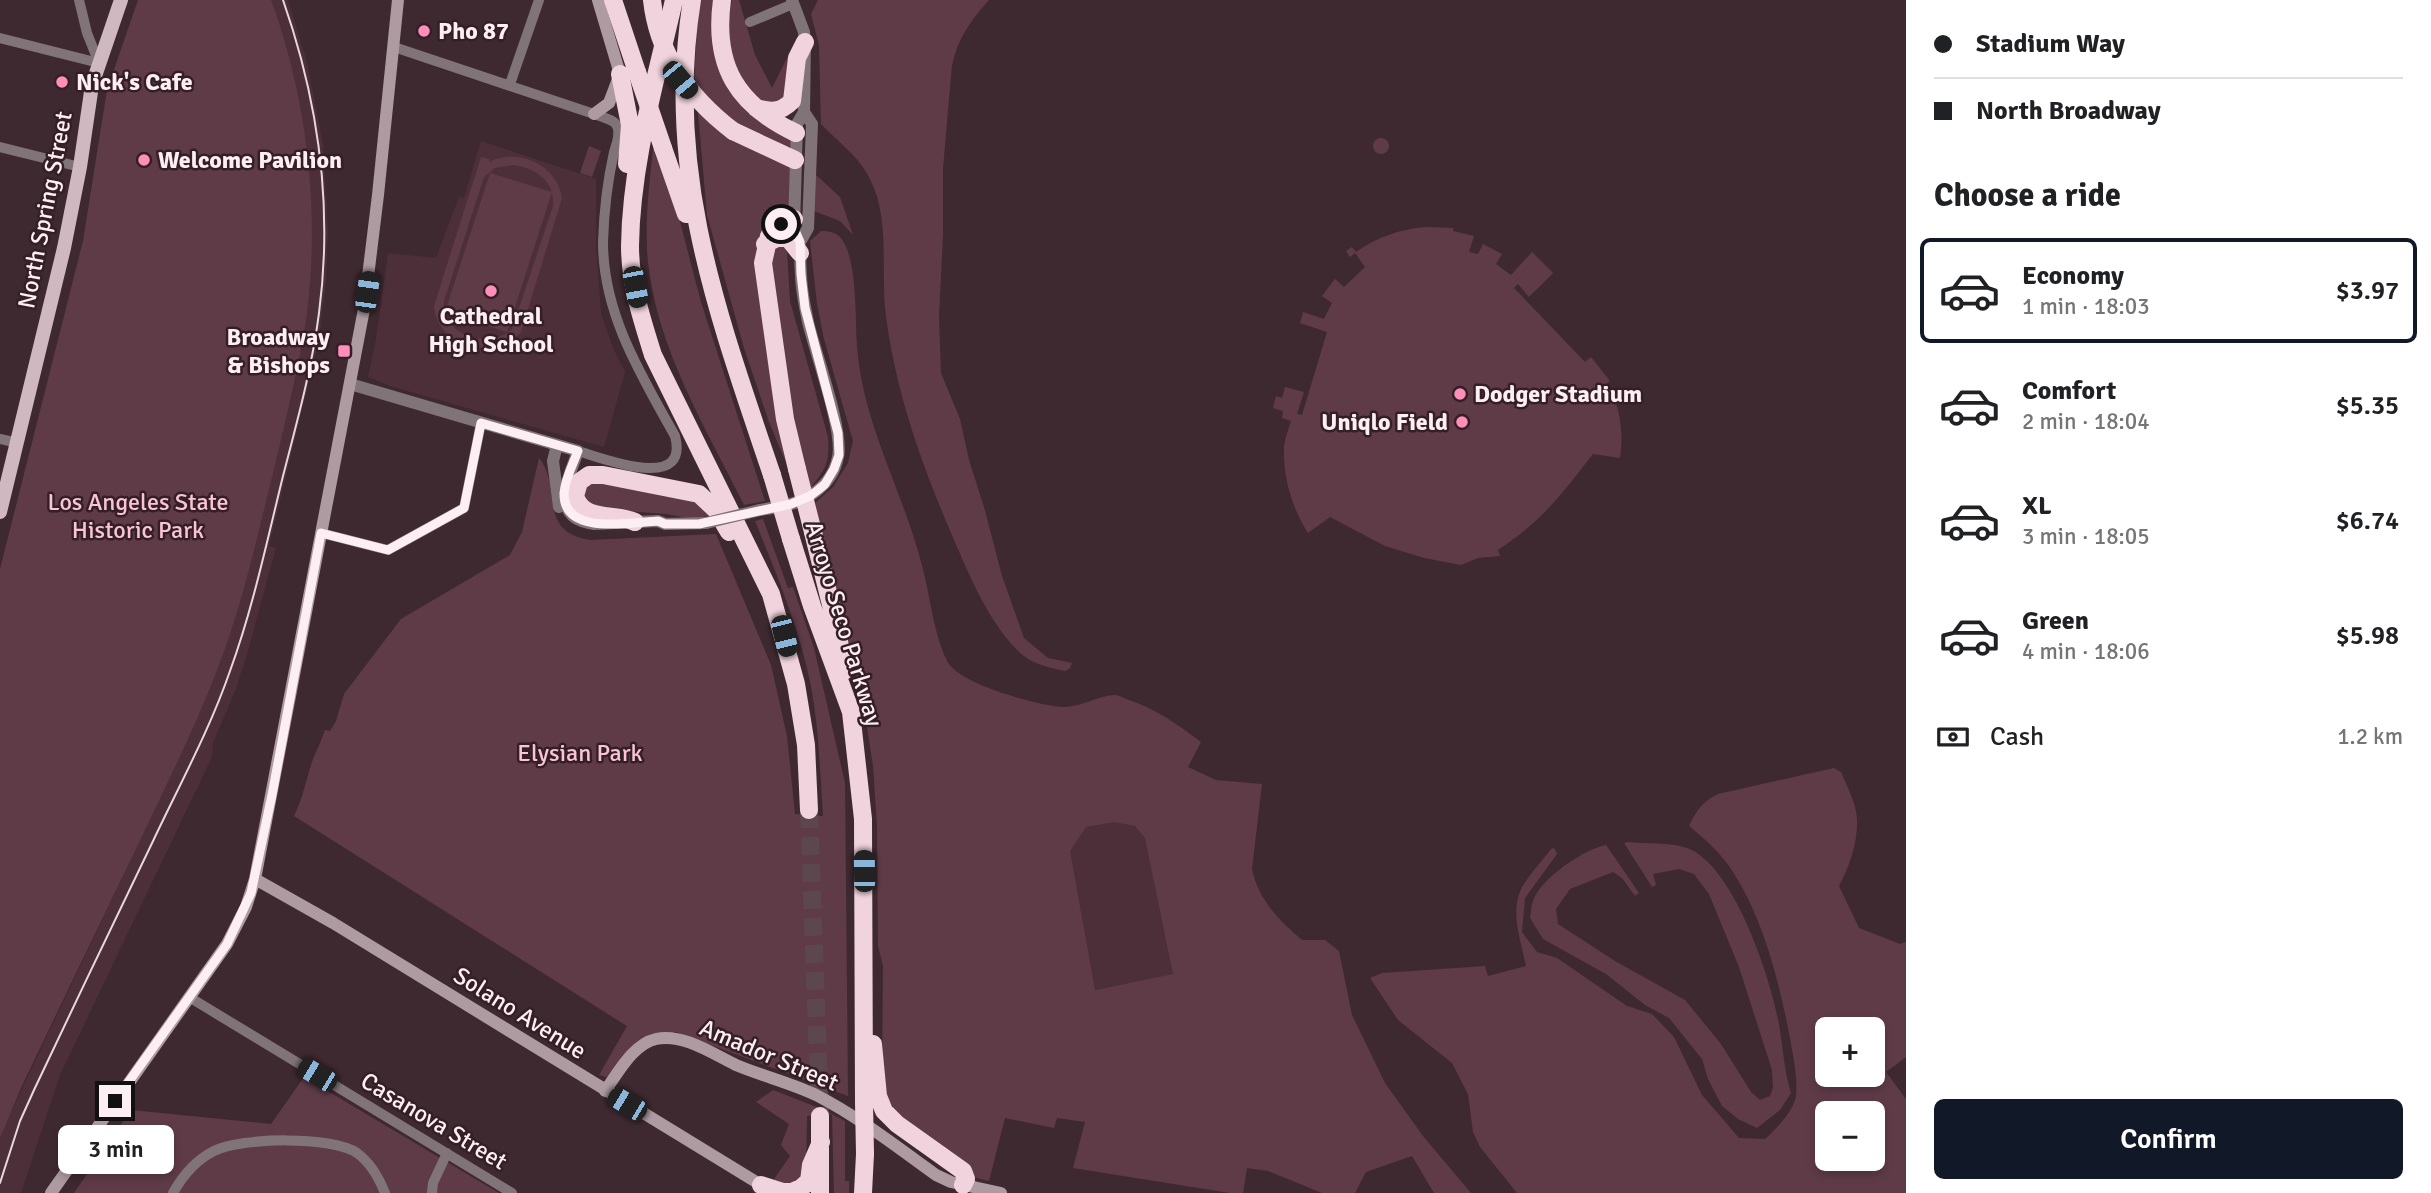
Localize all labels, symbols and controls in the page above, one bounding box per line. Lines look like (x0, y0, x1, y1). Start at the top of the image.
place label: Pho 87 (438, 16, 509, 46)
marker: Pho 87 (416, 23, 432, 39)
text: Stadium Way (1976, 28, 2125, 60)
car (659, 57, 702, 103)
place label: Nick's Cafe (76, 67, 193, 97)
marker: Nick's Cafe (54, 74, 70, 90)
text: North Broadway (1976, 95, 2161, 127)
street label: North Spring Street (11, 109, 79, 311)
place label: Welcome Pavilion (158, 145, 342, 175)
marker: Welcome Pavilion (136, 152, 152, 168)
text: Choose a ride (1934, 176, 2121, 215)
route start (765, 208, 797, 240)
icon: car (1938, 259, 2001, 322)
text: Economy (2022, 260, 2124, 292)
car (621, 264, 650, 310)
car (354, 270, 381, 314)
text: $3.97 (2336, 275, 2399, 307)
marker: Cathedral High School (483, 283, 499, 299)
text: 1 min · 18:03 (2022, 292, 2150, 321)
place label: Cathedral High School (428, 301, 554, 359)
place label: Broadway & Bishops (227, 322, 330, 380)
marker: Broadway & Bishops (336, 343, 352, 359)
icon: car (1938, 374, 2001, 437)
text: Comfort (2022, 375, 2116, 407)
place label: Dodger Stadium (1474, 379, 1642, 409)
marker: Dodger Stadium (1452, 386, 1468, 402)
text: $5.35 (2336, 390, 2399, 422)
place label: Uniqlo Field (1321, 407, 1448, 437)
text: 2 min · 18:04 (2022, 407, 2150, 436)
marker: Uniqlo Field (1454, 414, 1470, 430)
park label: Los Angeles State Historic Park (47, 487, 229, 545)
icon: car (1938, 489, 2001, 552)
text: XL (2022, 490, 2052, 522)
text: $6.74 (2336, 505, 2399, 537)
street label: Arroyo Seco Parkway (798, 518, 890, 730)
text: 3 min · 18:05 (2022, 522, 2150, 551)
icon: car (1938, 604, 2001, 667)
text: Green (2022, 605, 2089, 637)
car (769, 613, 800, 659)
text: $5.98 (2336, 620, 2399, 652)
text: 4 min · 18:06 (2022, 637, 2150, 666)
icon: cash (1934, 718, 1972, 756)
text: Cash (1990, 721, 2044, 753)
text: 1.2 km (2337, 722, 2403, 751)
park label: Elysian Park (517, 738, 643, 768)
car (854, 850, 875, 892)
street label: Solano Avenue (448, 960, 592, 1066)
street label: Amador Street (695, 1012, 843, 1098)
map controls (1815, 1017, 1885, 1171)
button: + (1815, 1017, 1885, 1087)
car (294, 1055, 341, 1095)
street label: Casanova Street (355, 1066, 513, 1176)
car (604, 1084, 651, 1124)
route end (99, 1085, 131, 1117)
button: Confirm (1934, 1099, 2403, 1179)
button: − (1815, 1101, 1885, 1171)
callout: 3 min (57, 1126, 173, 1174)
text: 3 min (88, 1135, 144, 1164)

